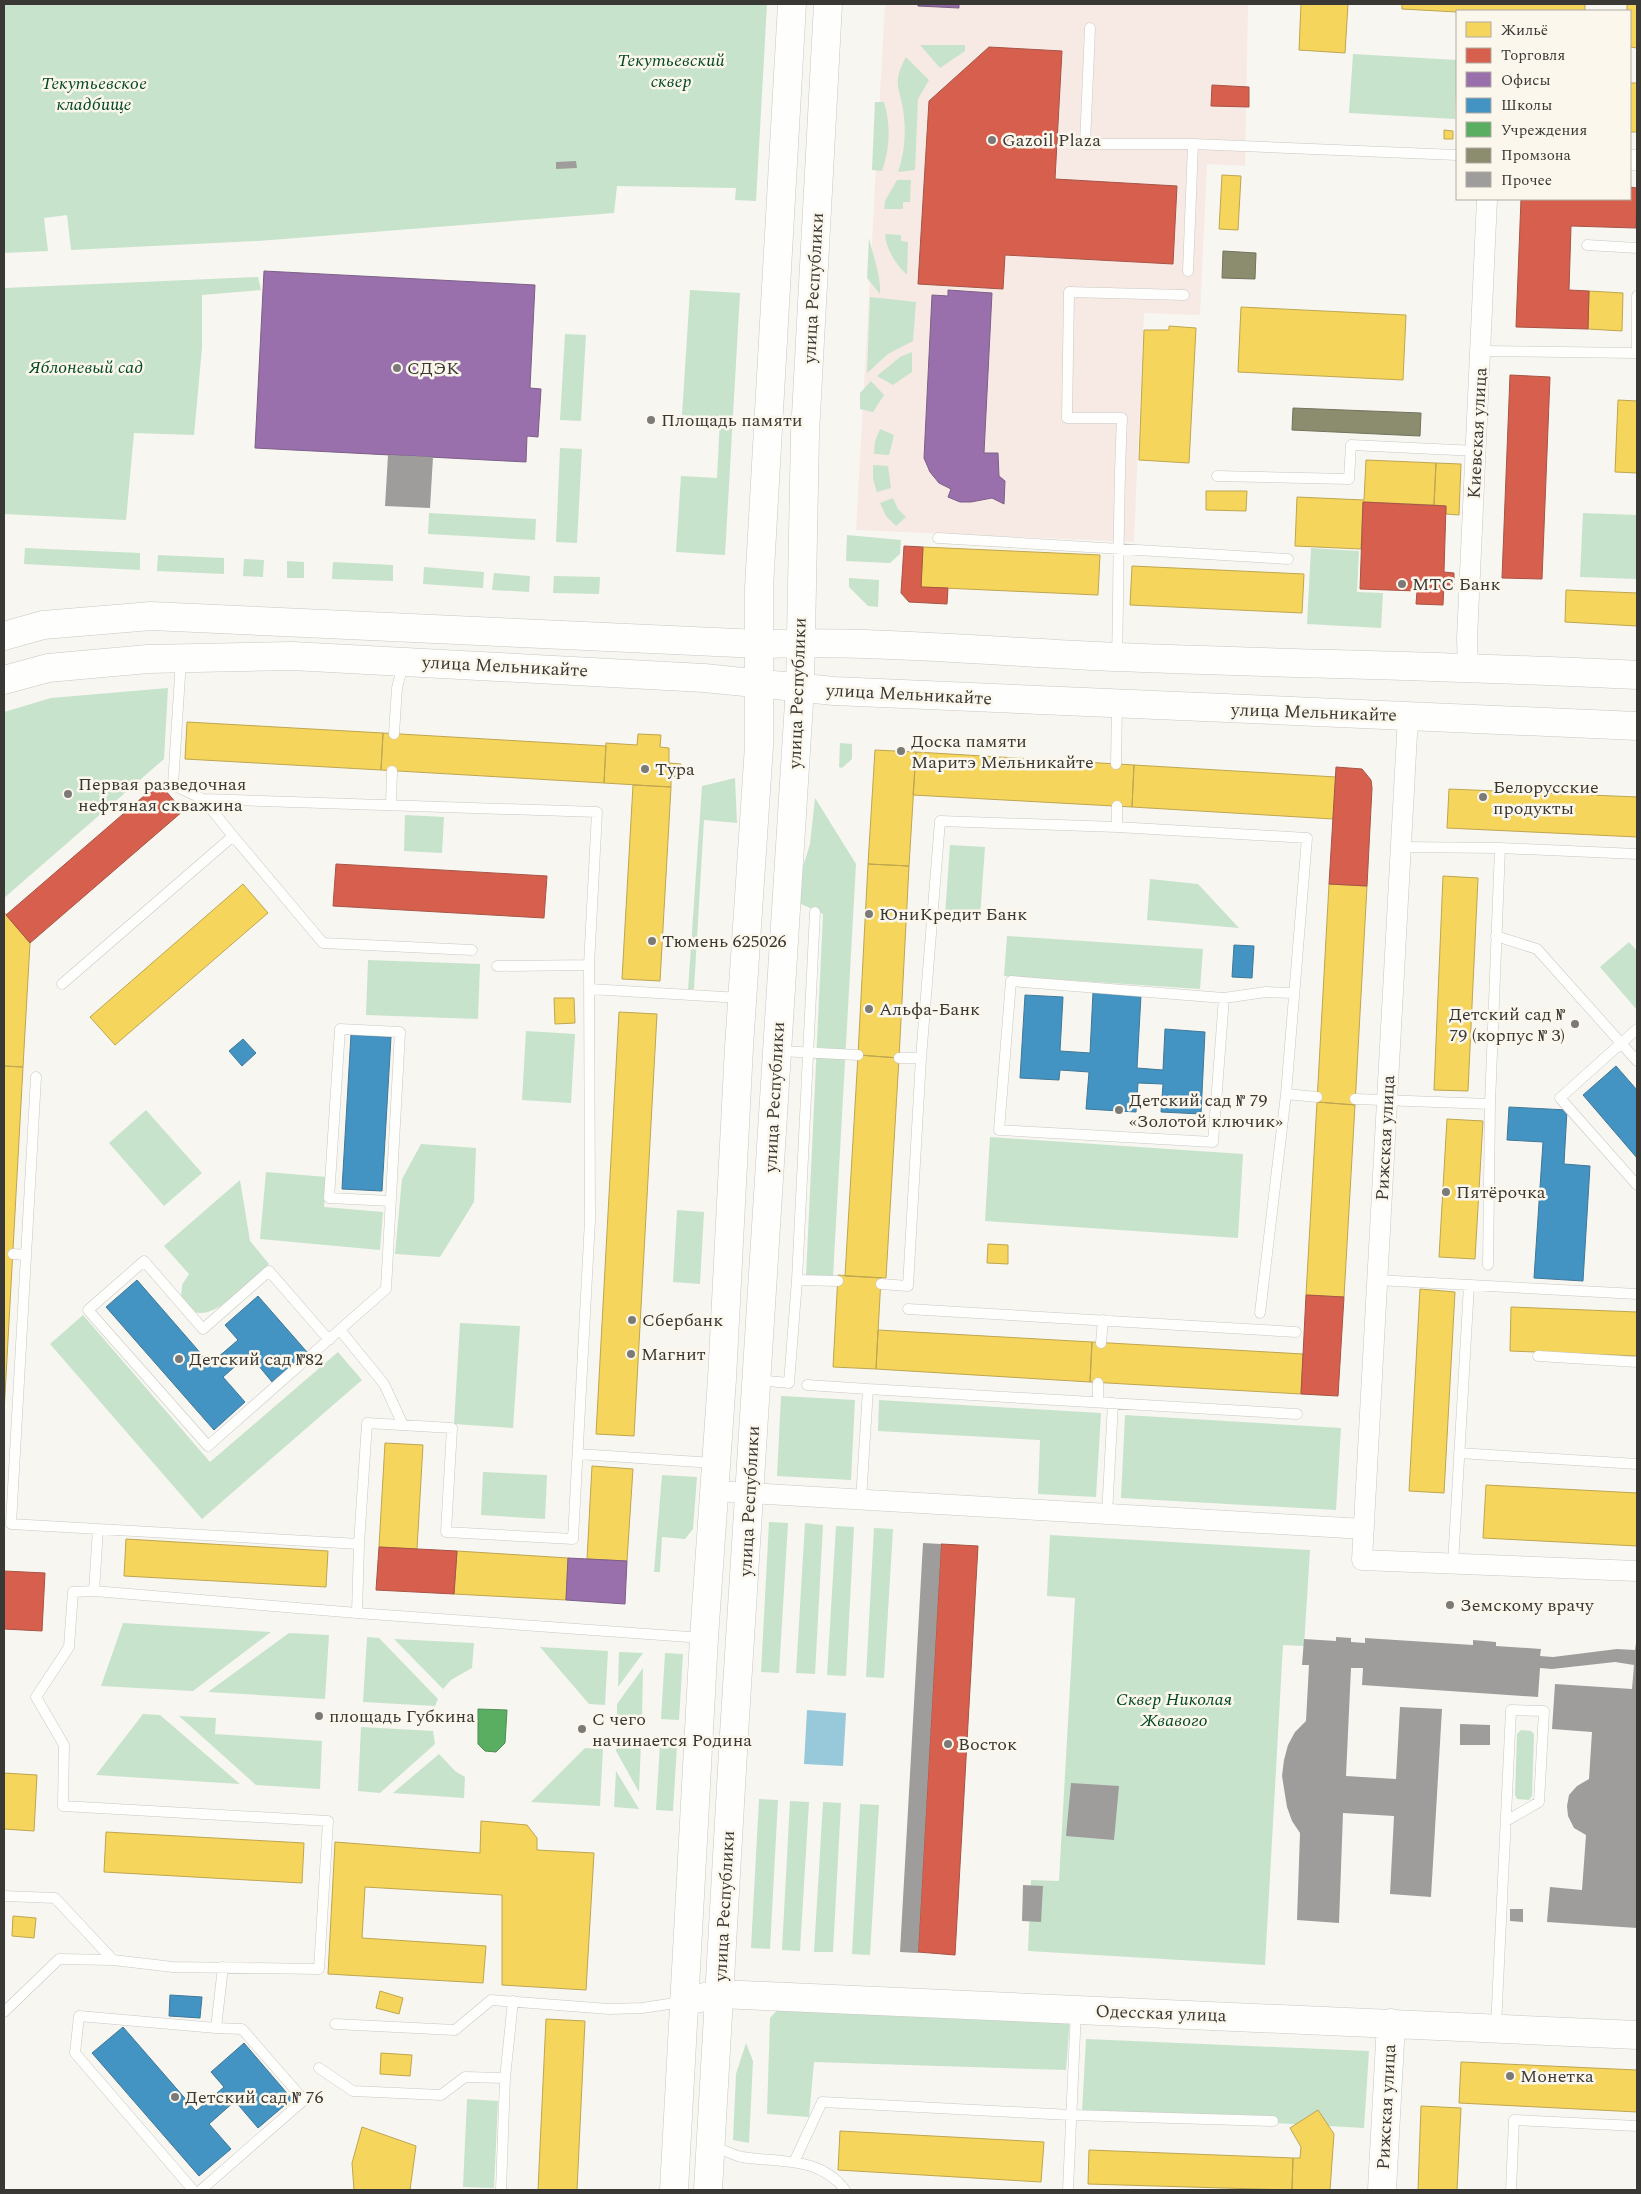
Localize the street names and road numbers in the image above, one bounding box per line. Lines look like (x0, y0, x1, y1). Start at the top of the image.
street label: улица Республики (796, 212, 831, 365)
street label: Киевская улица (1461, 367, 1494, 499)
street label: улица Республики (781, 617, 814, 770)
street label: улица Мельникайте (420, 649, 589, 684)
street label: улица Мельникайте (824, 677, 993, 712)
street label: улица Мельникайте (1230, 696, 1397, 729)
street label: улица Республики (757, 1021, 792, 1174)
street label: Рижская улица (1369, 1074, 1402, 1202)
street label: улица Республики (732, 1425, 767, 1578)
street label: улица Республики (707, 1830, 742, 1983)
street label: Одесская улица (1095, 1998, 1227, 2029)
street label: Рижская улица (1370, 2043, 1403, 2171)

